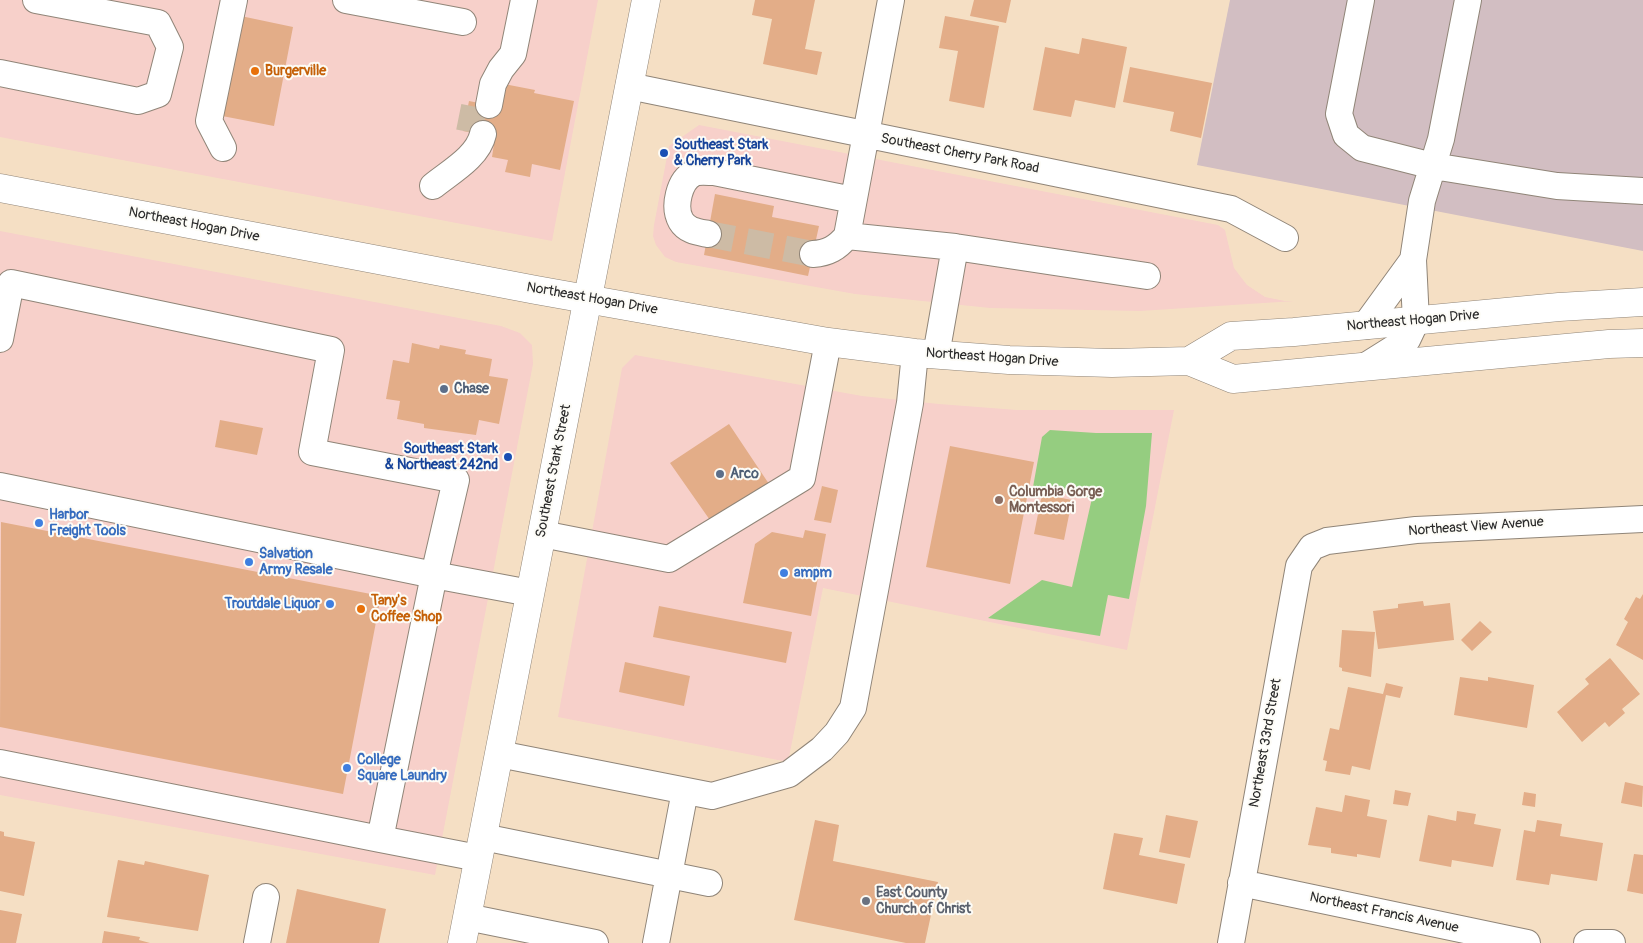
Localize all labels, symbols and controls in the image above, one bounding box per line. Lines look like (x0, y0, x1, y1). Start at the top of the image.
place label: Burgerville (265, 63, 326, 79)
marker: Burgerville (249, 65, 261, 77)
street label: Southeast Cherry Park Road (879, 130, 1041, 178)
place label: Southeast Stark & Cherry Park (674, 137, 768, 170)
marker: Southeast Stark & Cherry Park (658, 147, 670, 159)
street label: Northeast Hogan Drive (127, 204, 261, 246)
street label: Northeast Hogan Drive (525, 279, 659, 319)
street label: Northeast Hogan Drive (1346, 307, 1480, 335)
street label: Northeast Hogan Drive (925, 345, 1059, 371)
place label: Chase (454, 381, 489, 397)
marker: Chase (438, 383, 450, 395)
street label: Southeast Stark Street (533, 403, 575, 539)
place label: Southeast Stark & Northeast 242nd (385, 441, 498, 474)
marker: Southeast Stark & Northeast 242nd (502, 451, 514, 463)
place label: Arco (730, 466, 759, 482)
marker: Arco (714, 468, 726, 480)
place label: Columbia Gorge Montessori (1009, 484, 1102, 516)
marker: Columbia Gorge Montessori (993, 494, 1005, 506)
place label: Harbor Freight Tools (49, 507, 126, 540)
street label: Northeast View Avenue (1408, 514, 1544, 540)
marker: Harbor Freight Tools (33, 517, 45, 529)
place label: Salvation Army Resale (259, 546, 333, 578)
marker: Salvation Army Resale (243, 556, 255, 568)
place label: ampm (794, 565, 832, 581)
marker: ampm (778, 567, 790, 579)
place label: Tany's Coffee Shop (371, 593, 442, 626)
place label: Troutdale Liquor (225, 596, 320, 612)
marker: Troutdale Liquor (324, 598, 336, 610)
marker: Tany's Coffee Shop (355, 603, 367, 615)
street label: Northeast 33rd Street (1246, 677, 1286, 809)
place label: College Square Laundry (357, 752, 447, 784)
marker: College Square Laundry (341, 762, 353, 774)
place label: East County Church of Christ (876, 885, 971, 918)
street label: Northeast Francis Avenue (1308, 889, 1460, 937)
marker: East County Church of Christ (860, 895, 872, 907)

